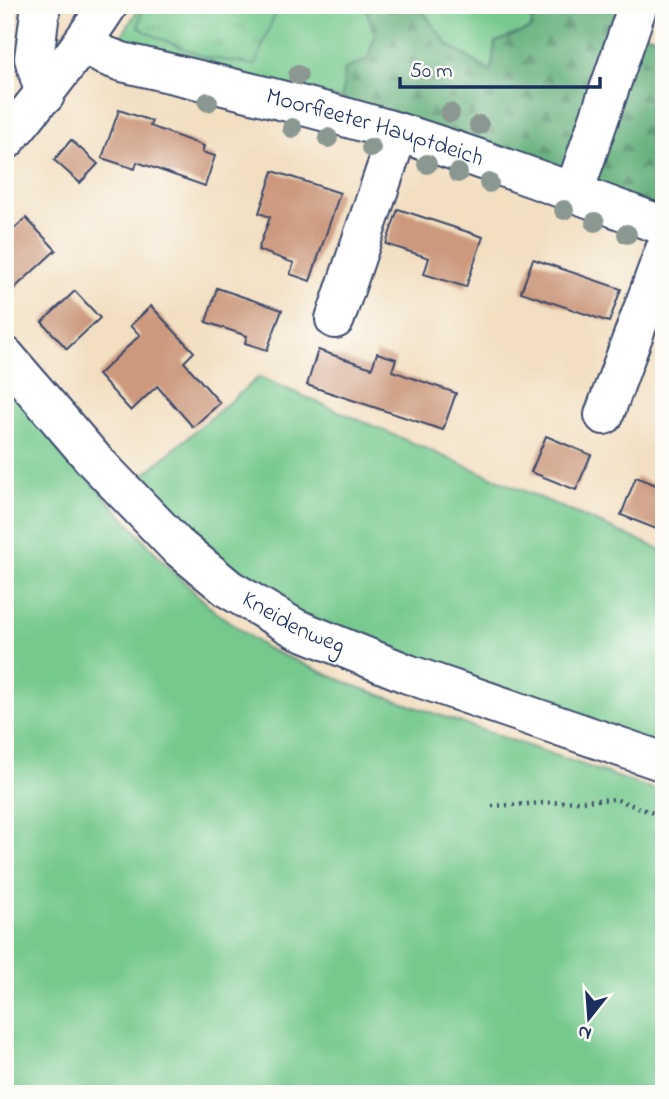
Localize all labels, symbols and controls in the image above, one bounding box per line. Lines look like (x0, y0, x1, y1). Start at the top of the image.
scale bar (400, 46, 599, 90)
text: 50 m (410, 57, 453, 87)
street label: Moorfleeter Hauptdeich (262, 79, 488, 177)
street label: Kneidenweg (235, 583, 350, 664)
north arrow (554, 984, 624, 1054)
text: N (575, 1017, 595, 1047)

